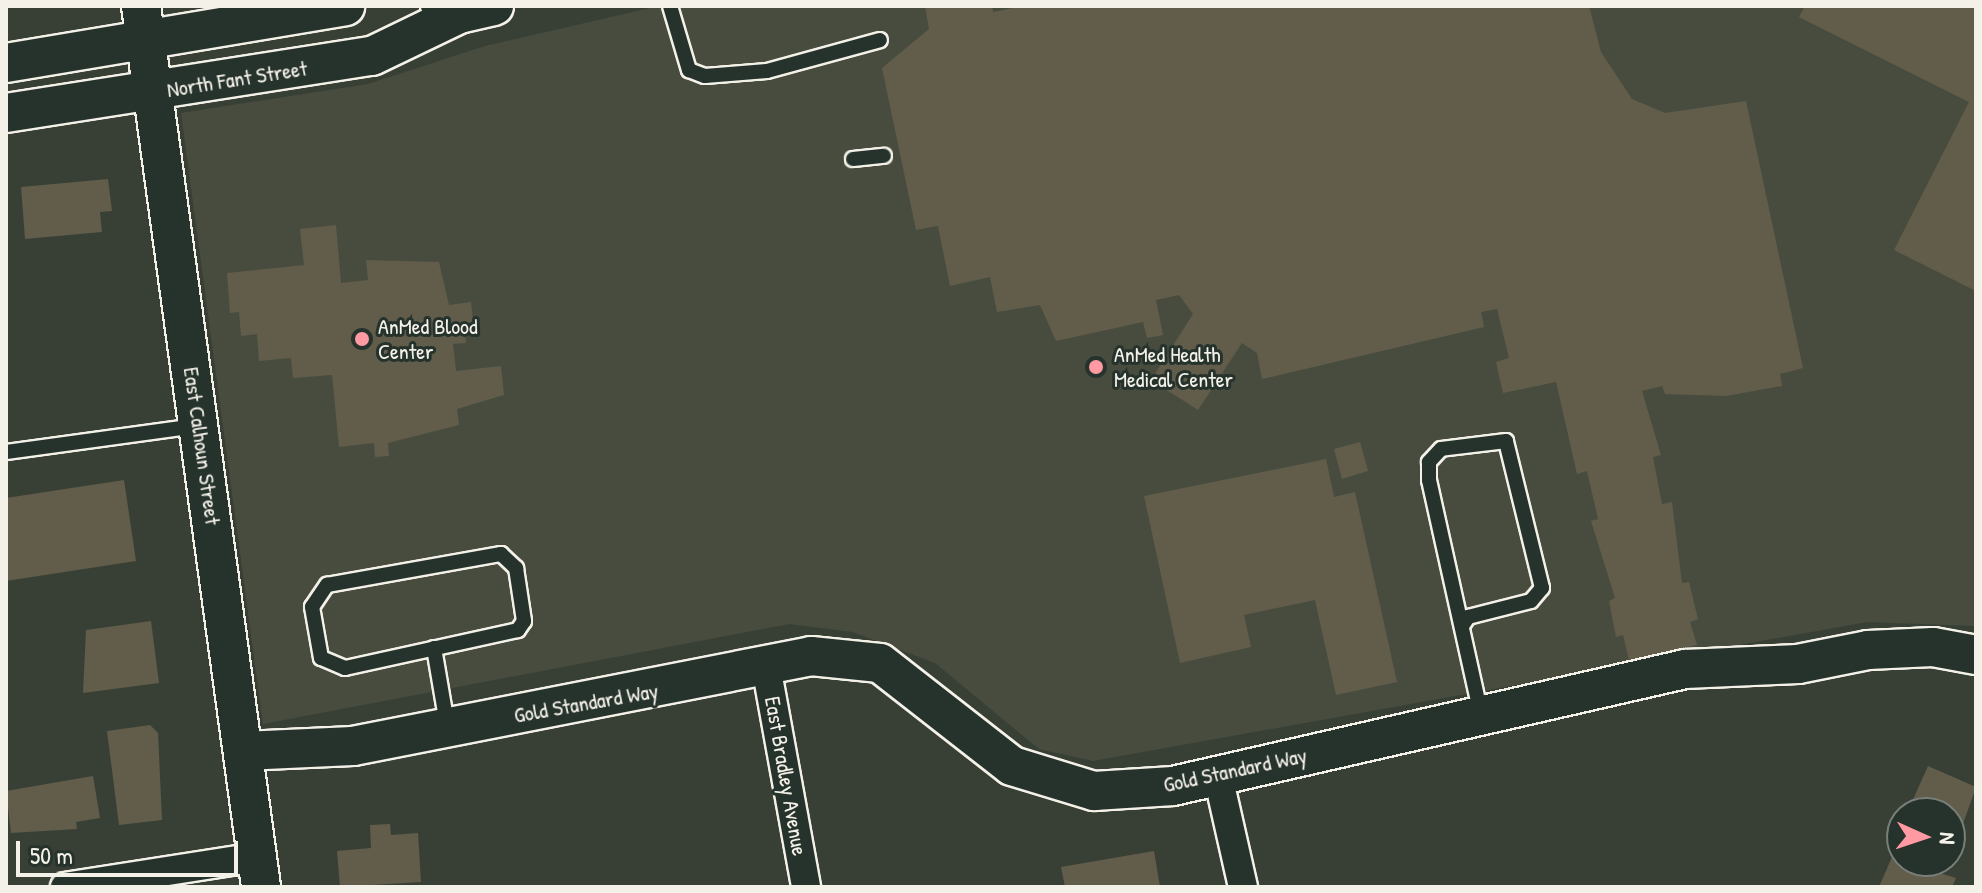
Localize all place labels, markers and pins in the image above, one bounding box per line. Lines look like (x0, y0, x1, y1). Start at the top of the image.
place label: AnMed Blood Center (378, 313, 477, 364)
marker: AnMed Blood Center (353, 330, 371, 348)
place label: AnMed Health Medical Center (1114, 341, 1233, 392)
marker: AnMed Health Medical Center (1085, 356, 1107, 378)

